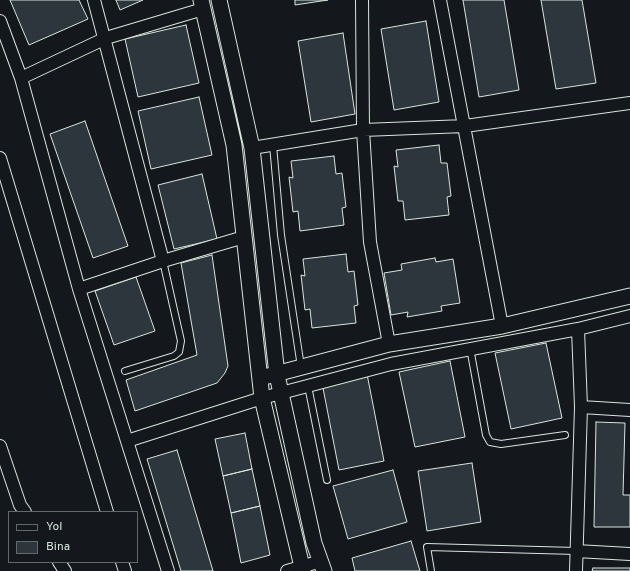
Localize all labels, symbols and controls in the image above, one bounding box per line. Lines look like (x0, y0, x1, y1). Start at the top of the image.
legend (8, 511, 138, 563)
text: Yol (46, 519, 62, 535)
text: Bina (46, 539, 70, 555)

